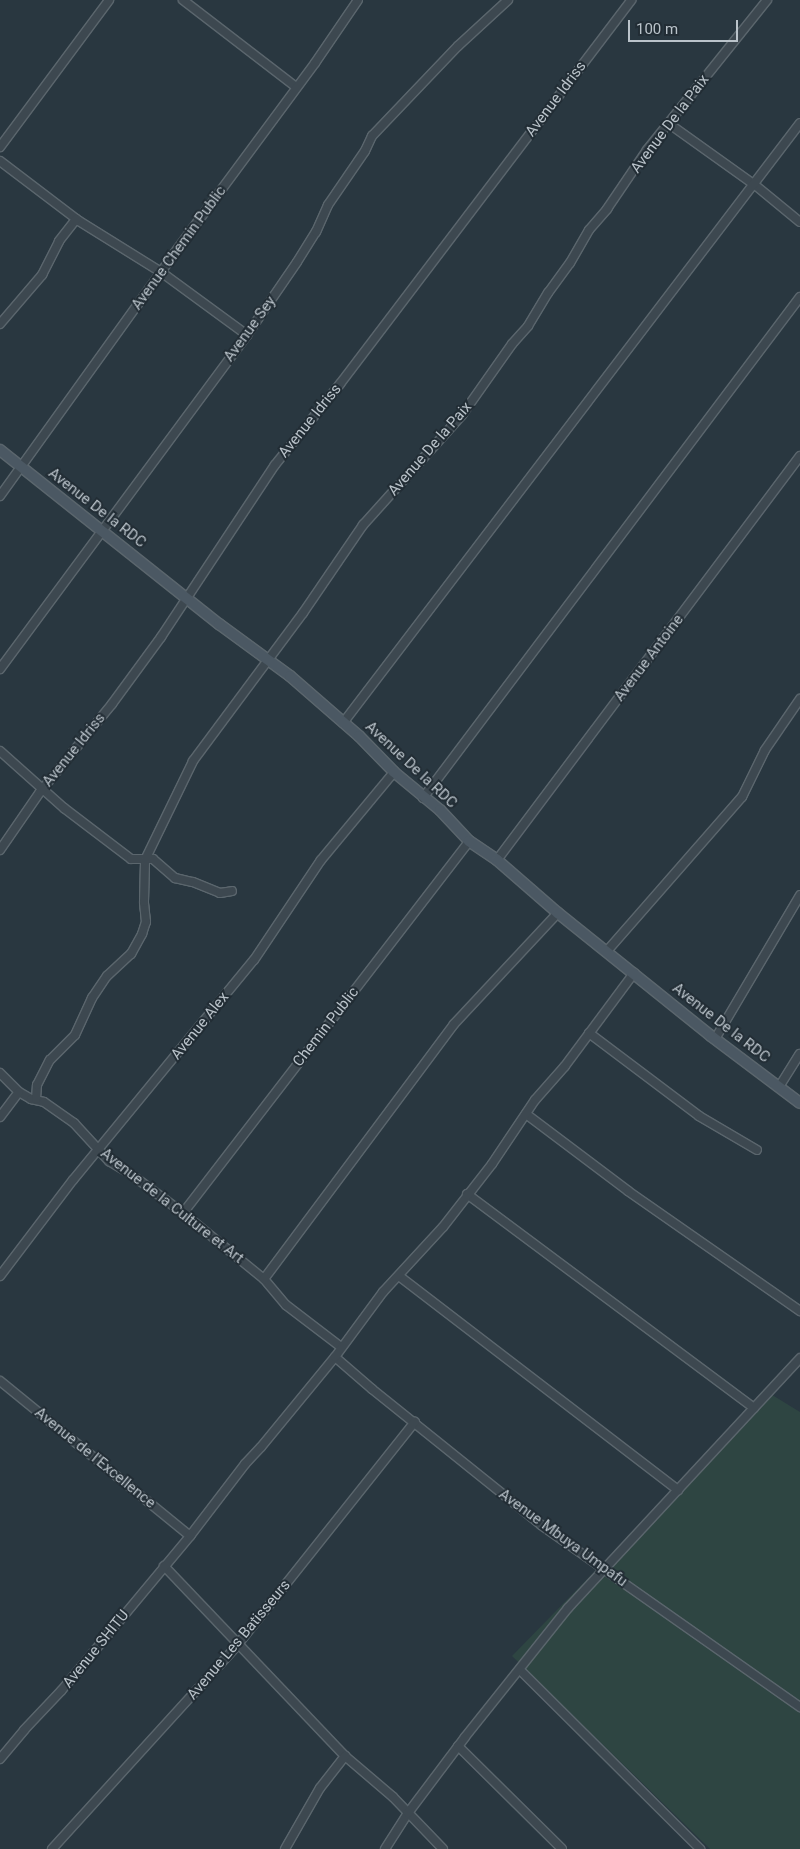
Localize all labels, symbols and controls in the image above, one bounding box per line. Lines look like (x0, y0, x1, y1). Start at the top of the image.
scale bar (630, 10, 740, 42)
text: 100 m (636, 20, 678, 38)
street label: Avenue Idriss (522, 58, 590, 140)
street label: Avenue De la Paix (627, 71, 713, 177)
street label: Avenue Chemin Public (128, 182, 230, 314)
street label: Avenue Sey (220, 293, 280, 365)
street label: Avenue Idriss (275, 381, 345, 461)
street label: Avenue De la Paix (384, 398, 476, 500)
street label: Avenue De la RDC (45, 464, 149, 552)
street label: Avenue Antoine (611, 611, 687, 705)
street label: Avenue Idriss (39, 710, 109, 790)
street label: Avenue De la RDC (361, 718, 461, 812)
street label: Avenue De la RDC (669, 979, 773, 1067)
street label: Chemin Public (289, 984, 363, 1070)
street label: Avenue Alex (167, 989, 233, 1063)
street label: Avenue de la Culture et Art (97, 1145, 247, 1267)
street label: Avenue de l'Excellence (31, 1404, 159, 1512)
street label: Avenue Mbuya Umpafu (495, 1485, 631, 1591)
street label: Avenue Les Batisseurs (184, 1576, 294, 1704)
street label: Avenue SHITU (59, 1606, 133, 1692)

